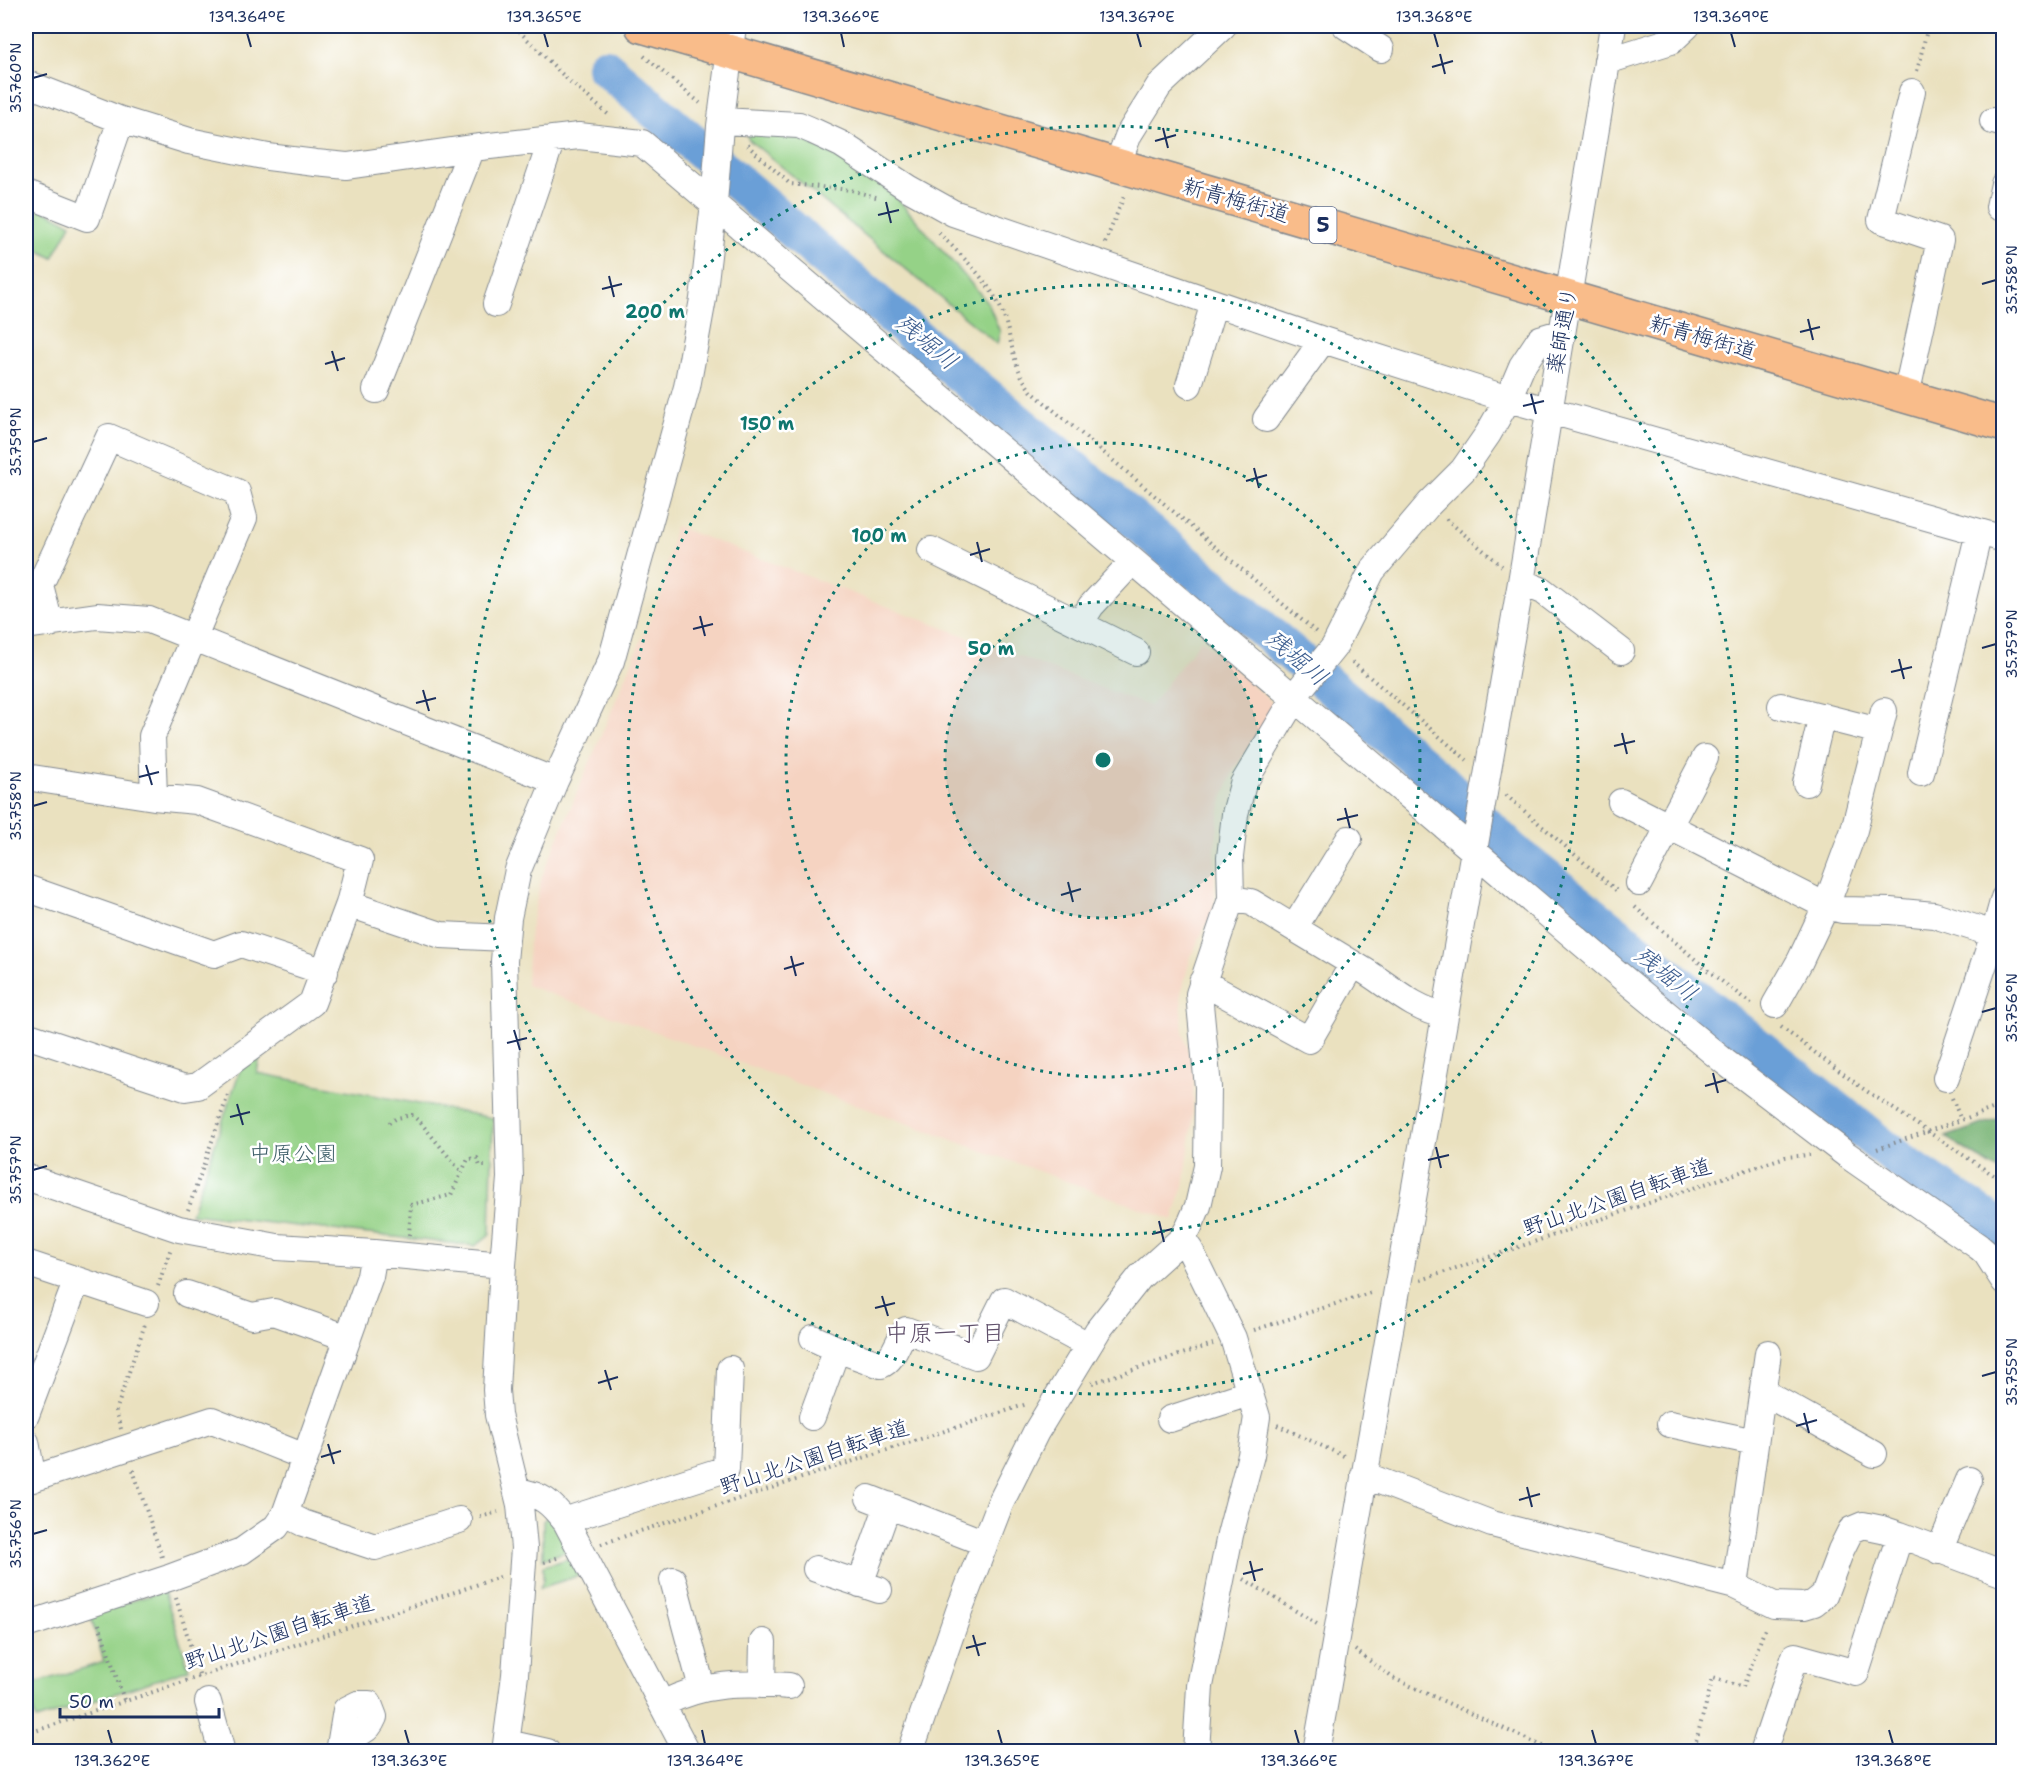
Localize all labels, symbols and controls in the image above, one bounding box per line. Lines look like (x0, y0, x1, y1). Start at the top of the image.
text: 139.364°E (209, 7, 285, 27)
text: 139.365°E (506, 7, 582, 27)
text: 139.366°E (803, 7, 879, 27)
text: 139.367°E (1099, 7, 1175, 27)
text: 139.368°E (1396, 7, 1472, 27)
text: 139.369°E (1693, 7, 1769, 27)
text: 35.760°N (6, 42, 26, 114)
street label: 新青梅街道 (1179, 171, 1293, 229)
road number: 5 (1310, 207, 1336, 243)
text: 35.758°N (2002, 245, 2022, 315)
street label: 薬師通り (1540, 284, 1584, 376)
text: 200 m (625, 300, 686, 324)
water label: 残堀川 (889, 307, 965, 377)
street label: 新青梅街道 (1646, 308, 1760, 366)
text: 35.759°N (6, 407, 26, 477)
text: 150 m (740, 412, 795, 436)
text: 100 m (851, 524, 907, 548)
text: 35.757°N (2002, 609, 2022, 679)
water label: 残堀川 (1259, 623, 1335, 693)
text: 50 m (968, 637, 1015, 661)
centre of rings (1093, 750, 1113, 770)
text: 35.758°N (6, 771, 26, 841)
water label: 残堀川 (1628, 939, 1704, 1009)
text: 35.756°N (2002, 973, 2022, 1043)
text: 35.757°N (6, 1135, 26, 1205)
park label: 中原公園 (249, 1139, 337, 1168)
street label: 野山北公園自転車道 (1519, 1151, 1715, 1243)
district label: 中原一丁目 (885, 1317, 1005, 1349)
text: 35.755°N (2002, 1338, 2022, 1406)
street label: 野山北公園自転車道 (715, 1413, 913, 1501)
text: 35.756°N (6, 1499, 26, 1569)
street label: 野山北公園自転車道 (180, 1588, 378, 1676)
scale bar (60, 1681, 219, 1719)
text: 50 m (69, 1690, 114, 1714)
text: 139.362°E (74, 1751, 150, 1771)
text: 139.363°E (371, 1751, 447, 1771)
text: 139.364°E (667, 1751, 743, 1771)
text: 139.365°E (964, 1751, 1040, 1771)
text: 139.366°E (1261, 1751, 1337, 1771)
text: 139.367°E (1558, 1751, 1634, 1771)
text: 139.368°E (1855, 1751, 1931, 1771)

